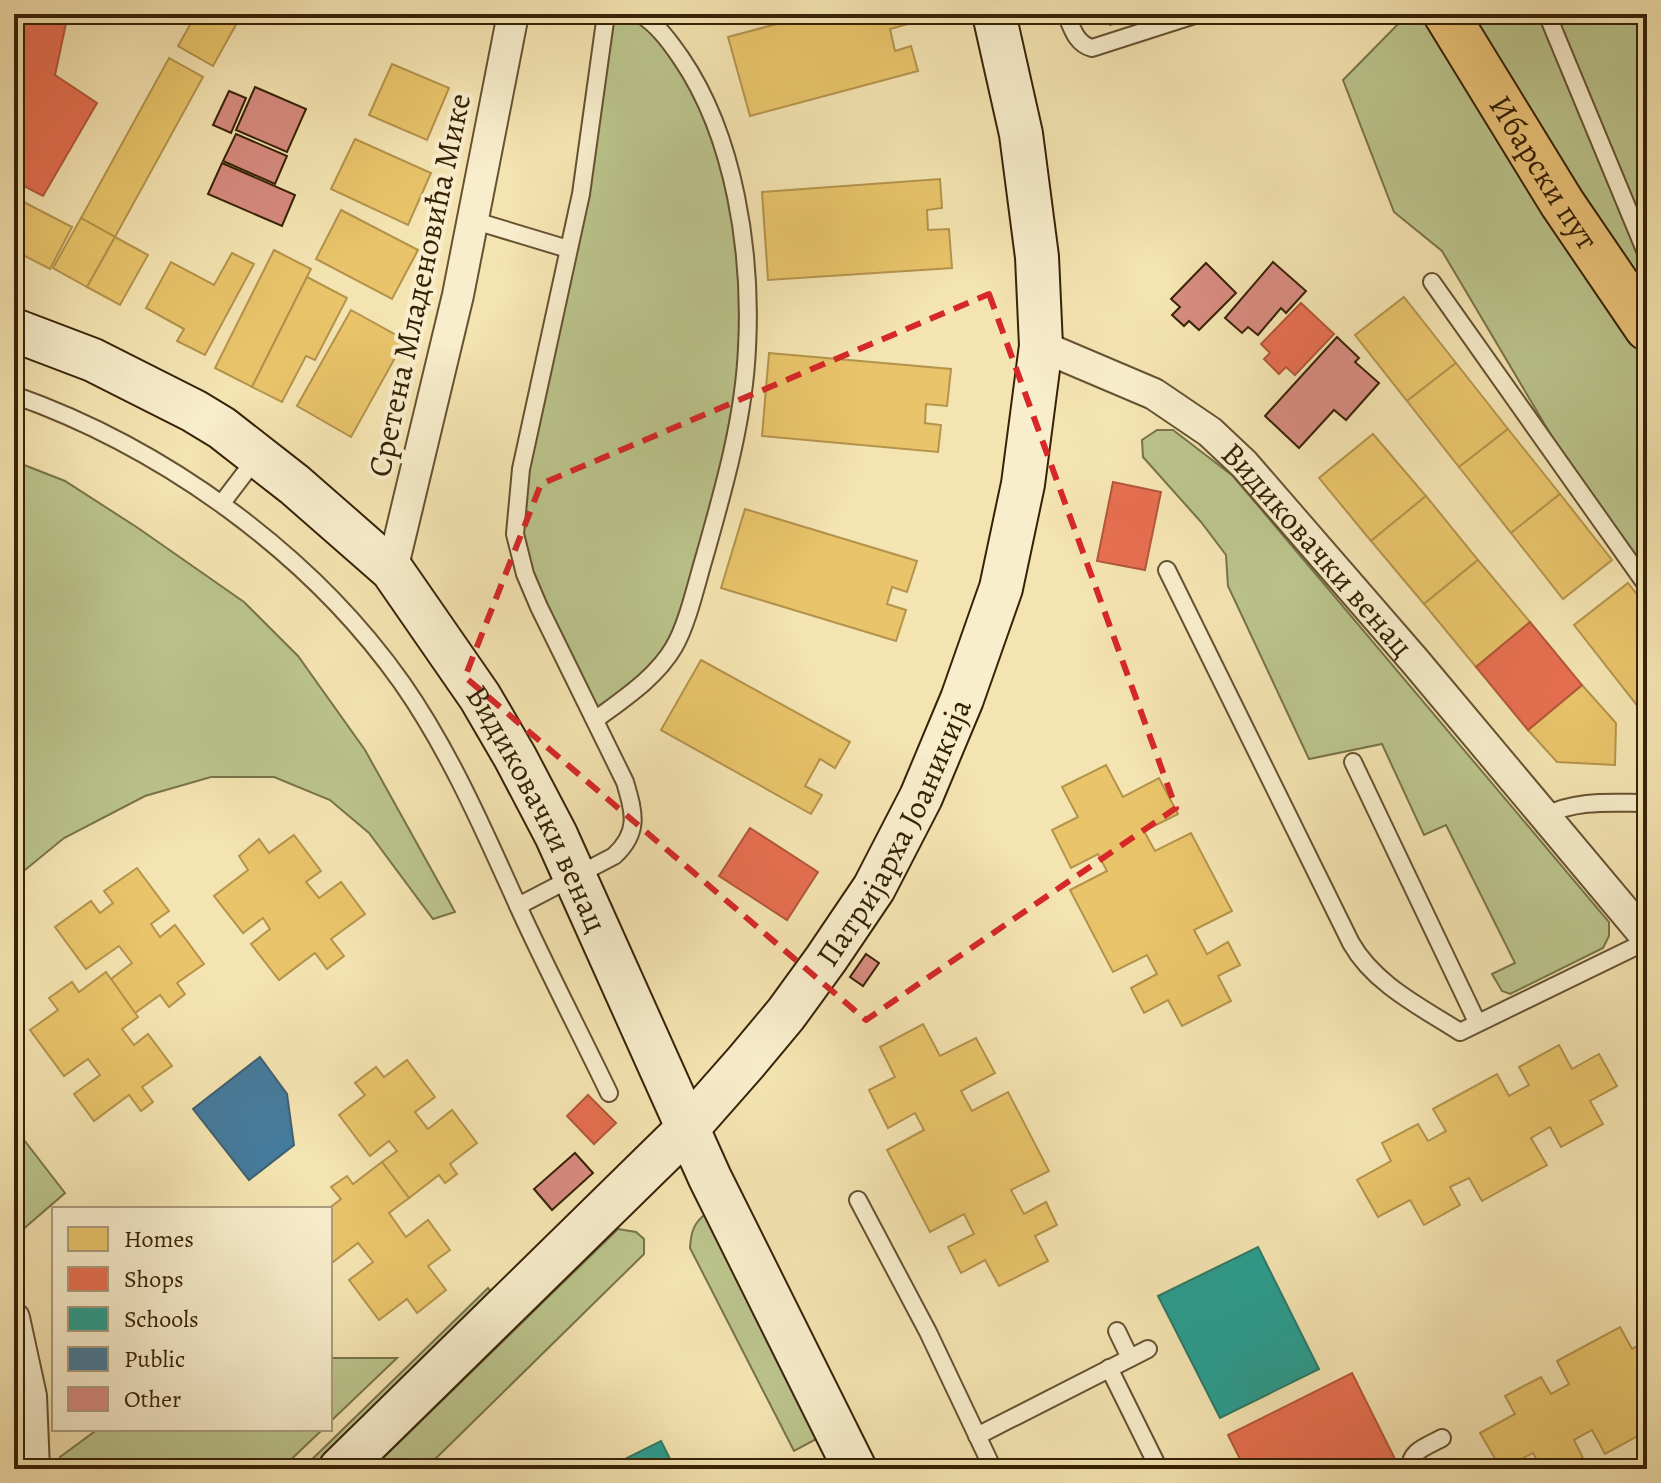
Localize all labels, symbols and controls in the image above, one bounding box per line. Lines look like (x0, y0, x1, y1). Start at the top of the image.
street label: Ибарски пут (1479, 86, 1609, 258)
street label: Сретена Младеновића Мике (357, 89, 481, 481)
street label: Видиковачки венац (1212, 432, 1424, 666)
street label: Видиковачки венац (456, 676, 619, 939)
street label: Патријарха Јоаникија (805, 691, 982, 975)
legend (52, 1207, 332, 1431)
text: Homes (124, 1223, 194, 1255)
text: Shops (124, 1263, 184, 1295)
text: Schools (124, 1303, 199, 1335)
text: Public (124, 1343, 185, 1375)
text: Other (124, 1383, 181, 1415)

